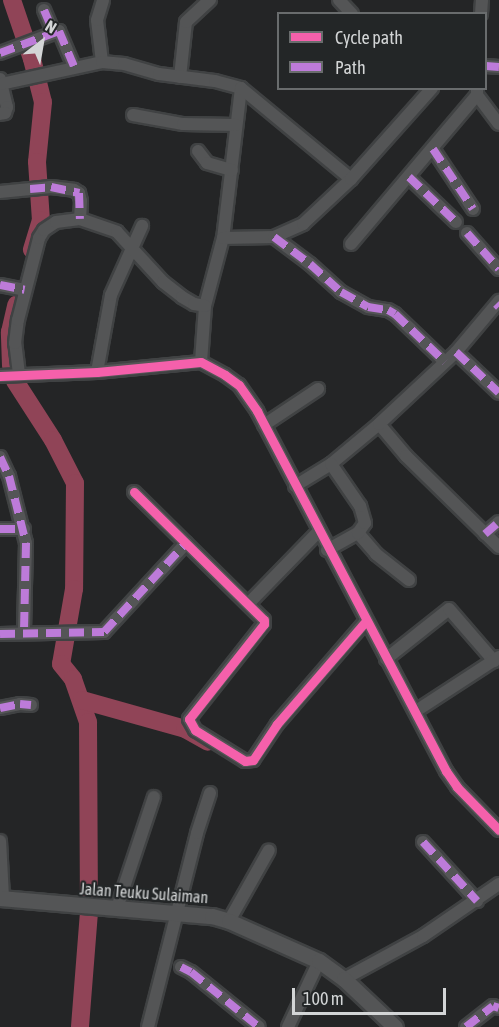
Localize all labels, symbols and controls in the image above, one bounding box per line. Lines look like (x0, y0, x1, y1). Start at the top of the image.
north arrow (12, 12, 72, 72)
legend (277, 12, 487, 90)
text: N (43, 16, 60, 37)
text: Cycle path (335, 27, 403, 48)
text: Path (335, 57, 366, 78)
street label: Jalan Teuku Sulaiman (79, 879, 209, 907)
scale bar (295, 976, 450, 1014)
text: 100 m (303, 988, 344, 1009)

